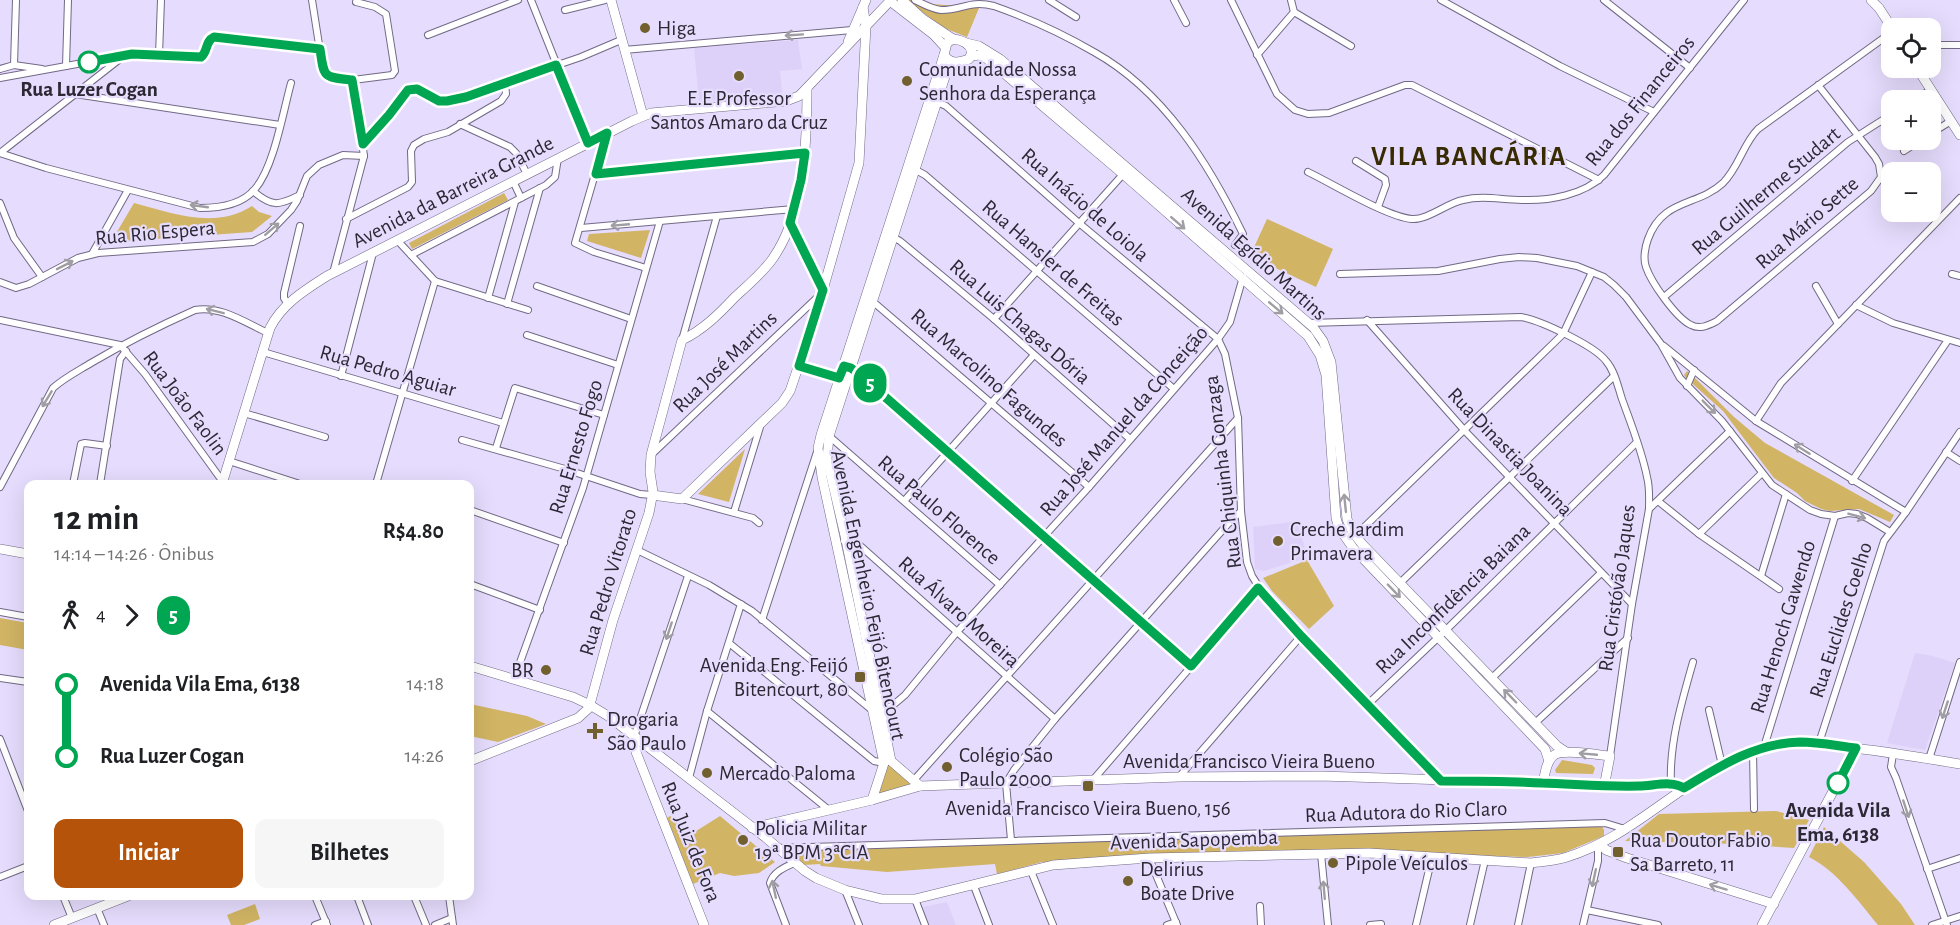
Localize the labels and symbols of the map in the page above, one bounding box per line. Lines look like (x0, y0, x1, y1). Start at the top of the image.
place label: Higa (657, 18, 696, 39)
marker: Higa (638, 21, 652, 35)
one-way arrow (784, 30, 804, 41)
street label: Rua dos Financeiros (1581, 32, 1699, 170)
marker: Rua Luzer Cogan (78, 51, 100, 73)
place label: Comunidade Nossa Senhora da Esperança (919, 59, 1097, 104)
marker: E.E Professor Santos Amaro da Cruz (732, 69, 746, 83)
marker: Comunidade Nossa Senhora da Esperança (900, 74, 914, 88)
place label: Rua Luzer Cogan (20, 79, 158, 100)
place label: E.E Professor Santos Amaro da Cruz (650, 88, 828, 133)
street label: Rua Guilherme Studart (1688, 123, 1845, 259)
street label: Avenida da Barreira Grande (349, 132, 557, 252)
district label: VILA BANCÁRIA (1371, 140, 1567, 170)
street label: Rua Inácio de Loiola (1017, 144, 1153, 266)
street label: Rua Mário Sette (1752, 173, 1862, 273)
street label: Avenida Egídio Martins (1177, 184, 1331, 324)
street label: Rua Hansler de Freitas (978, 196, 1128, 330)
one-way arrow (190, 201, 210, 212)
one-way arrow (1171, 216, 1186, 230)
street label: Rua Rio Espera (94, 217, 216, 249)
one-way arrow (611, 219, 631, 230)
one-way arrow (264, 223, 280, 236)
street label: Rua Luis Chagas Dória (946, 256, 1094, 389)
one-way arrow (56, 259, 73, 271)
one-way arrow (1268, 301, 1284, 314)
one-way arrow (206, 304, 225, 316)
street label: Rua Marcolino Fagundes (907, 305, 1071, 451)
street label: Rua José Martins (669, 307, 781, 417)
street label: Rua José Manuel da Conceição (1036, 322, 1212, 520)
street label: Rua Pedro Aguiar (317, 342, 459, 401)
street label: Rua João Faolin (139, 347, 231, 459)
line badge: 5 (850, 364, 890, 403)
street label: Rua Chiquinha Gonzaga (1201, 374, 1245, 570)
street label: Rua Ernesto Fogo (546, 377, 606, 517)
street label: Rua Dinastia Joanina (1444, 384, 1577, 520)
one-way arrow (41, 390, 53, 407)
one-way arrow (1701, 400, 1716, 414)
one-way arrow (1794, 443, 1811, 455)
street label: Avenida Engenheiro Feijó Bitencourt (827, 448, 909, 742)
street label: Rua Paulo Florence (874, 451, 1004, 569)
one-way arrow (1339, 494, 1350, 514)
street label: Rua Cristóvão Jaques (1595, 503, 1639, 673)
street label: Rua Pedro Vitorato (576, 506, 640, 658)
one-way arrow (1847, 510, 1866, 522)
place label: Creche Jardim Primavera (1290, 519, 1404, 564)
street label: Rua Inconfidência Baiana (1372, 520, 1534, 678)
marker: Creche Jardim Primavera (1271, 534, 1285, 548)
street label: Rua Henoch Gawendo (1747, 538, 1819, 716)
street label: Rua Euclides Coelho (1806, 539, 1876, 701)
street label: Rua Álvaro Moreira (894, 551, 1025, 672)
one-way arrow (1386, 584, 1401, 599)
one-way arrow (663, 621, 674, 640)
place label: Avenida Eng. Feijó Bitencourt, 80 (700, 655, 848, 700)
place label: BR (511, 660, 534, 681)
marker: BR (539, 663, 553, 677)
marker: Avenida Eng. Feijó Bitencourt, 80 (853, 670, 867, 684)
one-way arrow (1503, 689, 1517, 704)
one-way arrow (1939, 700, 1950, 719)
place label: Drogaria São Paulo (607, 709, 686, 754)
marker: Drogaria São Paulo (588, 724, 602, 738)
place label: Colégio São Paulo 2000 (959, 745, 1053, 790)
one-way arrow (1579, 748, 1599, 759)
street label: Avenida Francisco Vieira Bueno (1123, 751, 1375, 772)
marker: Colégio São Paulo 2000 (940, 760, 954, 774)
place label: Mercado Paloma (719, 763, 856, 784)
marker: Mercado Paloma (700, 766, 714, 780)
marker: Avenida Vila Ema, 6138 (1827, 772, 1849, 794)
street label: Rua Juiz de Fora (657, 779, 725, 906)
marker: Avenida Francisco Vieira Bueno, 156 (1081, 779, 1095, 793)
place label: Avenida Francisco Vieira Bueno, 156 (945, 798, 1231, 819)
street label: Rua Adutora do Rio Claro (1304, 798, 1508, 826)
one-way arrow (1902, 799, 1913, 818)
place label: Avenida Vila Ema, 6138 (1785, 800, 1891, 845)
place label: Policia Militar 19ª BPM 3ªCIA (755, 818, 869, 863)
street label: Avenida Sapopemba (1110, 827, 1279, 853)
place label: Rua Doutor Fabio Sa Barreto, 11 (1630, 830, 1771, 875)
marker: Policia Militar 19ª BPM 3ªCIA (736, 833, 750, 847)
marker: Rua Doutor Fabio Sa Barreto, 11 (1611, 845, 1625, 859)
place label: Pipole Veículos (1345, 853, 1468, 874)
marker: Pipole Veículos (1326, 856, 1340, 870)
place label: Delirius Boate Drive (1140, 859, 1234, 904)
one-way arrow (1588, 867, 1599, 887)
marker: Delirius Boate Drive (1121, 874, 1135, 888)
one-way arrow (767, 880, 779, 899)
one-way arrow (1318, 880, 1329, 900)
one-way arrow (1709, 881, 1728, 892)

